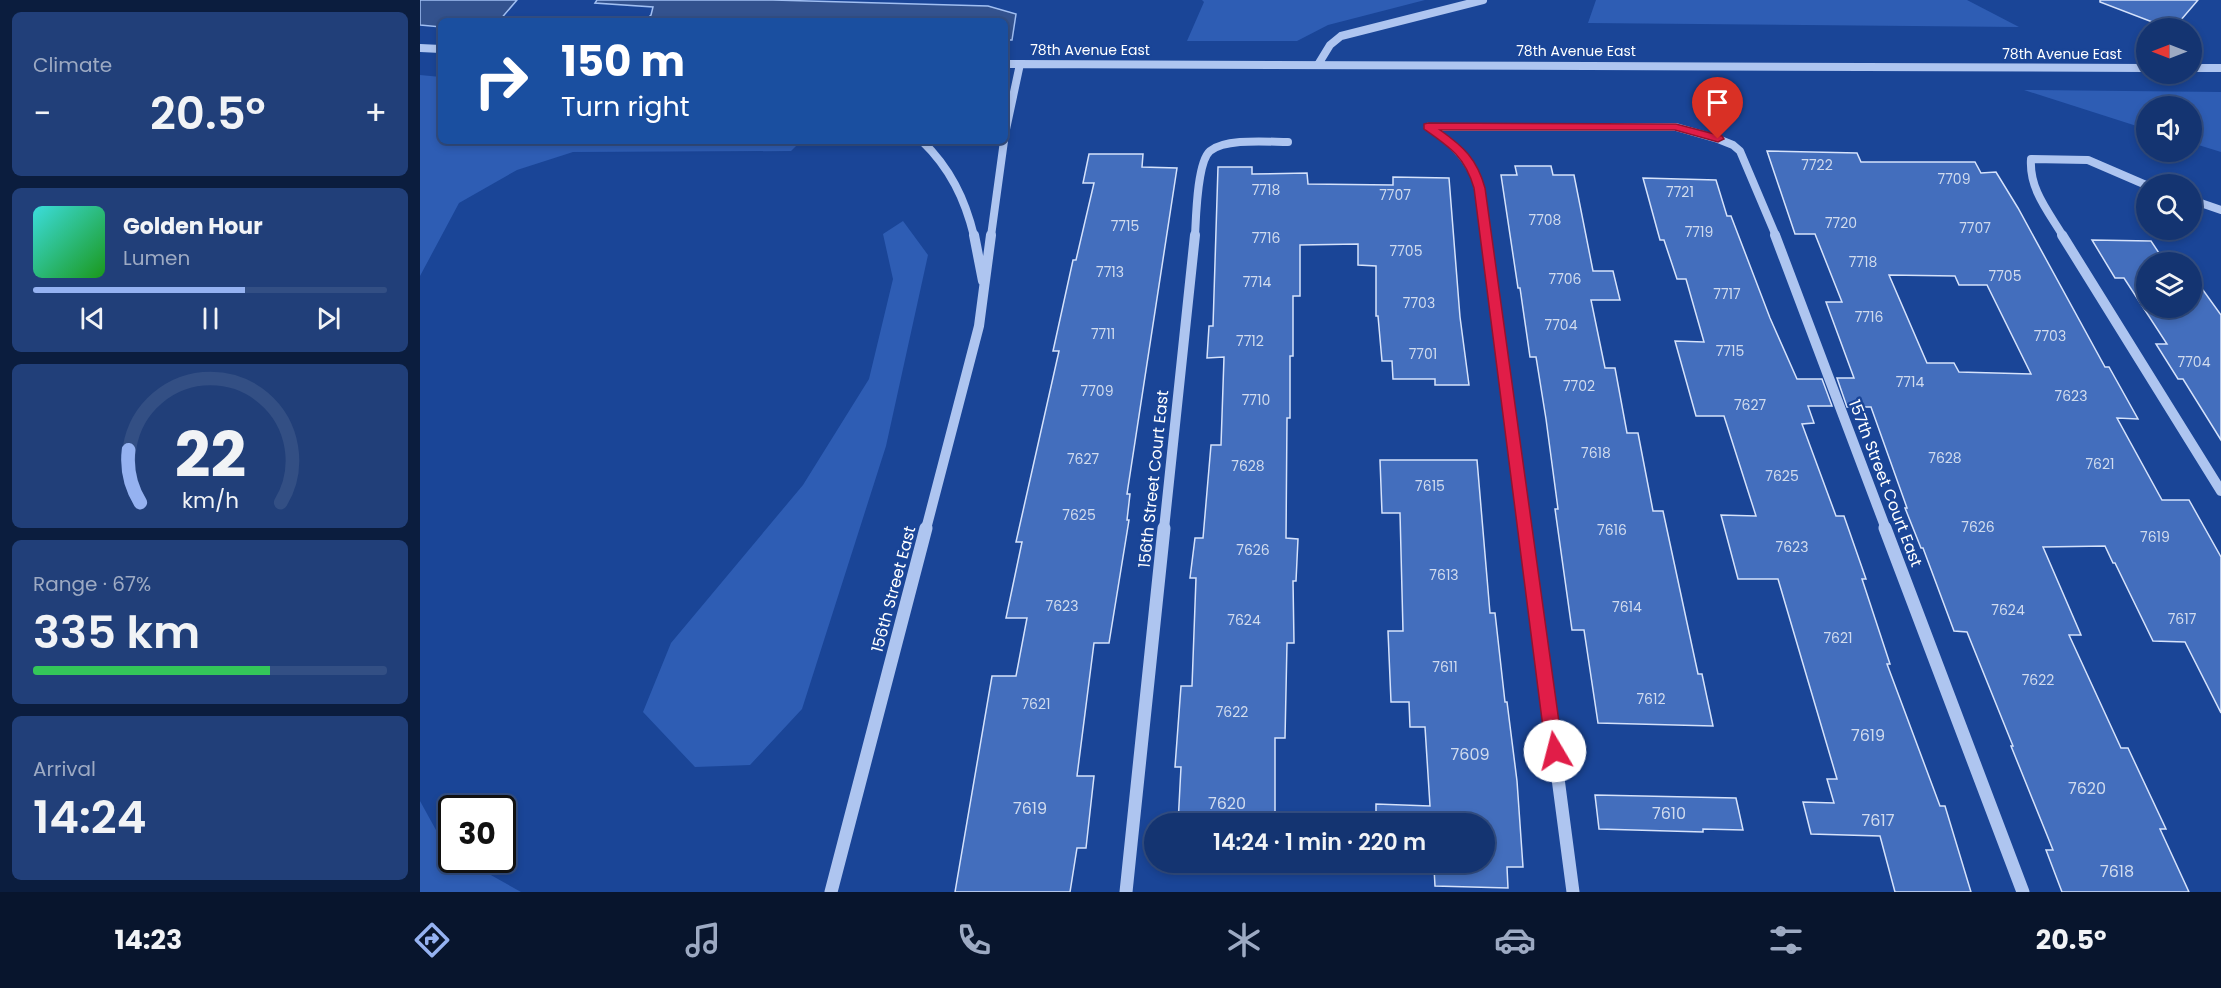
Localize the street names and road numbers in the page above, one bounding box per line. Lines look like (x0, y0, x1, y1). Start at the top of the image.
street label: 78th Avenue East (1030, 40, 1150, 60)
street label: 78th Avenue East (1516, 41, 1636, 61)
street label: 78th Avenue East (2002, 44, 2122, 64)
street label: 156th Street Court East (1133, 389, 1174, 569)
street label: 157th Street Court East (1843, 396, 1928, 570)
street label: 156th Street East (866, 523, 921, 655)

